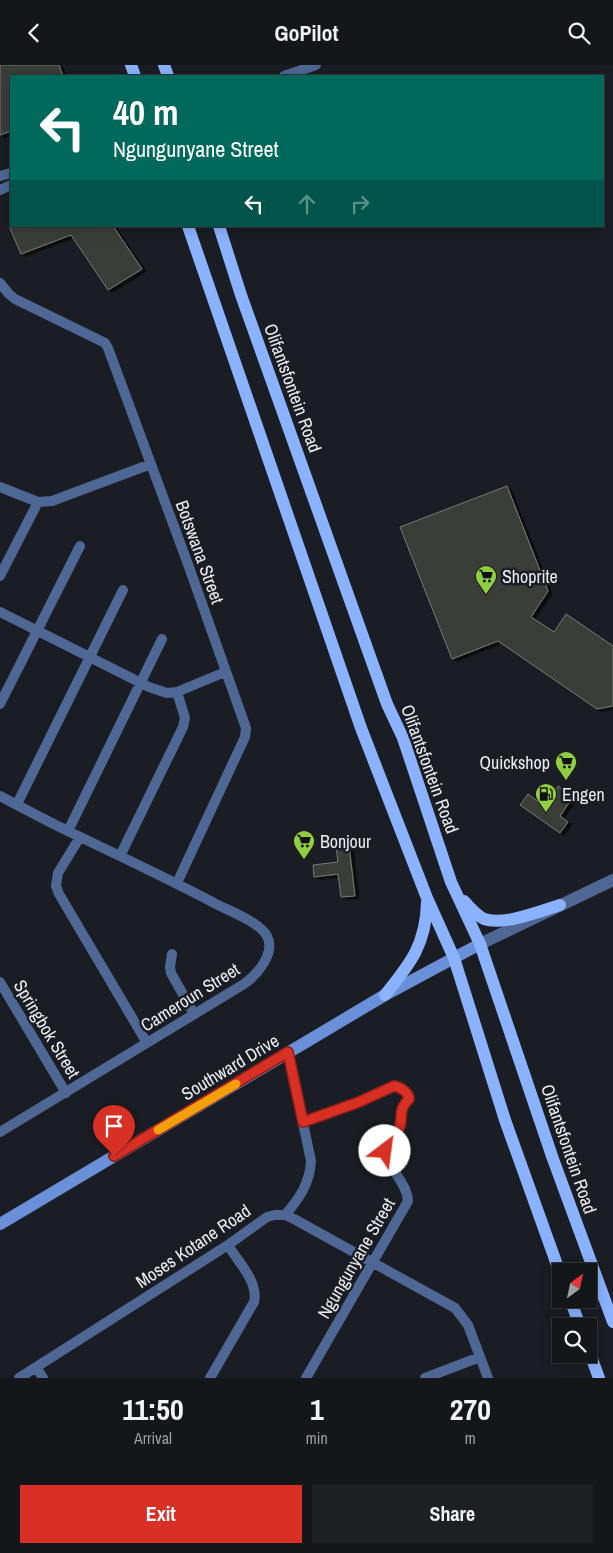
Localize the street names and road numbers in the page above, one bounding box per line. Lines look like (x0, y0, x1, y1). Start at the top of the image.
street label: Olifantsfontein Road (258, 320, 328, 456)
street label: Botswana Street (170, 497, 230, 607)
street label: Olifantsfontein Road (395, 701, 465, 837)
street label: Cameroun Street (136, 957, 244, 1037)
street label: Springbok Street (8, 975, 86, 1083)
street label: Southward Drive (176, 1028, 284, 1106)
street label: Olifantsfontein Road (535, 1081, 603, 1217)
street label: Ngungunyane Street (311, 1193, 401, 1323)
street label: Moses Kotane Road (131, 1198, 255, 1294)

